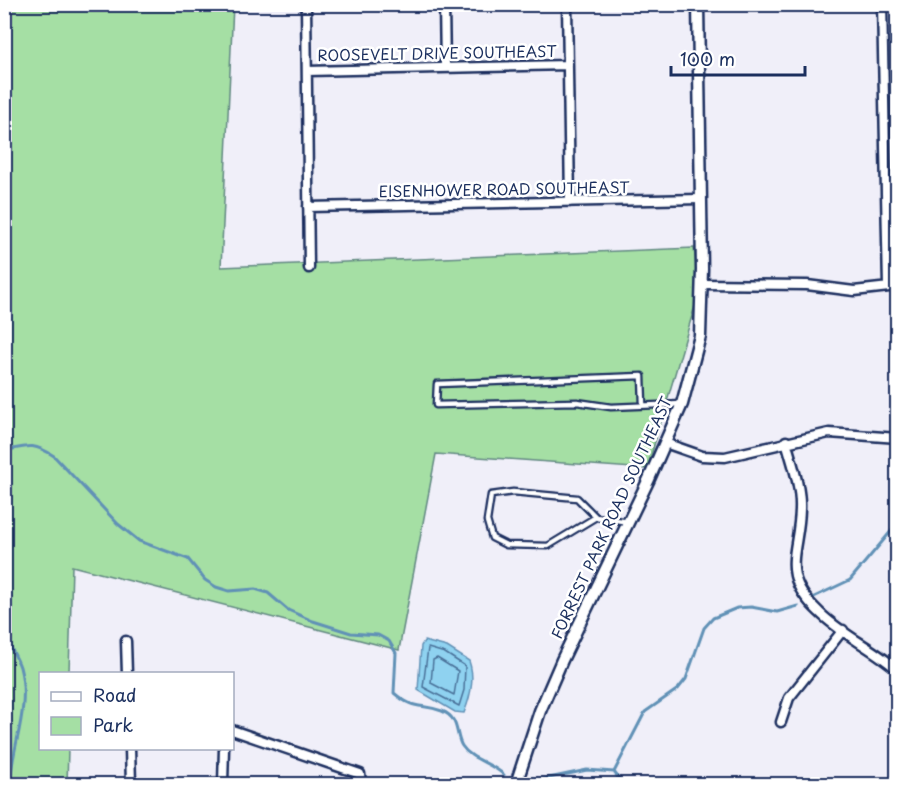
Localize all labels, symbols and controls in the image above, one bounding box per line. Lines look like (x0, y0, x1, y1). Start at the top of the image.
street label: ROOSEVELT DRIVE SOUTHEAST (317, 39, 557, 66)
scale bar (671, 39, 804, 77)
text: 100 m (680, 45, 735, 72)
street label: EISENHOWER ROAD SOUTHEAST (378, 175, 630, 202)
street label: FORREST PARK ROAD SOUTHEAST (544, 392, 677, 642)
legend (39, 672, 234, 750)
text: Road (93, 681, 137, 708)
text: Park (93, 711, 133, 738)

